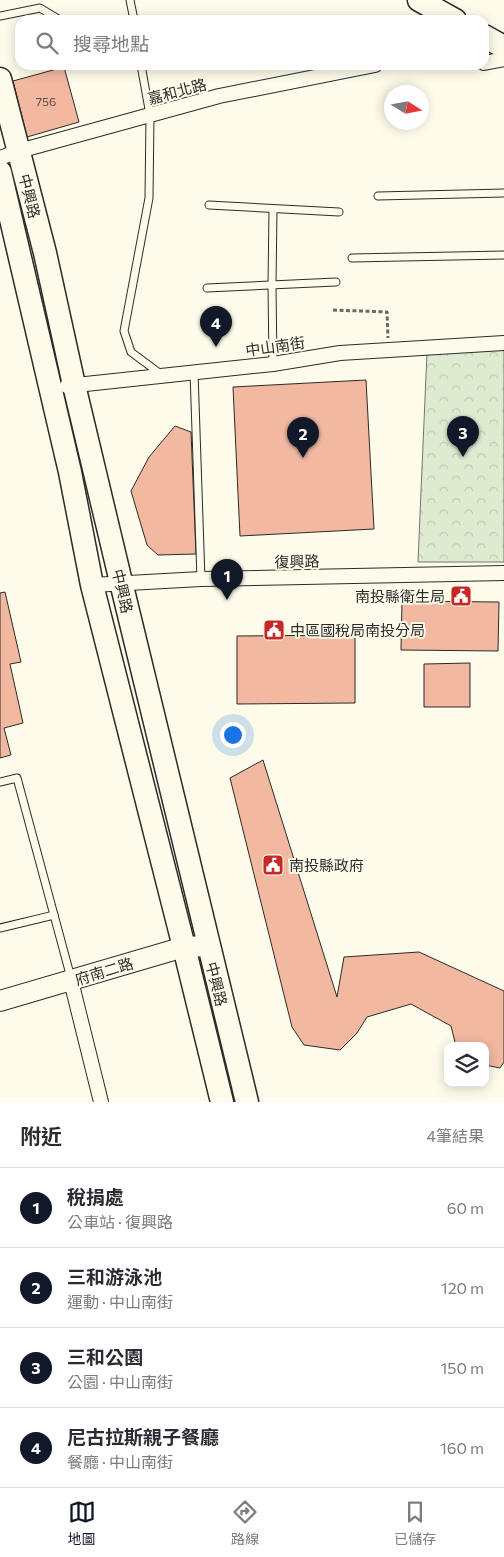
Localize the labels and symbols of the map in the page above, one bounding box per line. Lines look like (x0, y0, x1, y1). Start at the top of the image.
street label: 嘉和北路 (146, 75, 208, 107)
north arrow (384, 85, 429, 130)
house number: 756 (36, 94, 56, 108)
street label: 中興路 (16, 172, 44, 220)
pin: 4 (200, 306, 232, 347)
street label: 中山南街 (244, 333, 306, 359)
pin: 3 (447, 416, 479, 457)
pin: 2 (287, 417, 319, 458)
street label: 復興路 (274, 552, 320, 570)
pin: 1 (211, 559, 243, 600)
street label: 中興路 (109, 567, 137, 615)
public building icon: 南投縣衛生局 (449, 584, 473, 608)
place label: 南投縣衛生局 (355, 587, 445, 605)
public building icon: 中區國稅局南投分局 (262, 618, 286, 642)
place label: 中區國稅局南投分局 (290, 621, 425, 639)
your location (220, 722, 246, 748)
public building icon: 南投縣政府 (261, 853, 285, 877)
place label: 南投縣政府 (289, 856, 364, 874)
street label: 府南二路 (73, 954, 135, 988)
street label: 中興路 (203, 960, 231, 1008)

